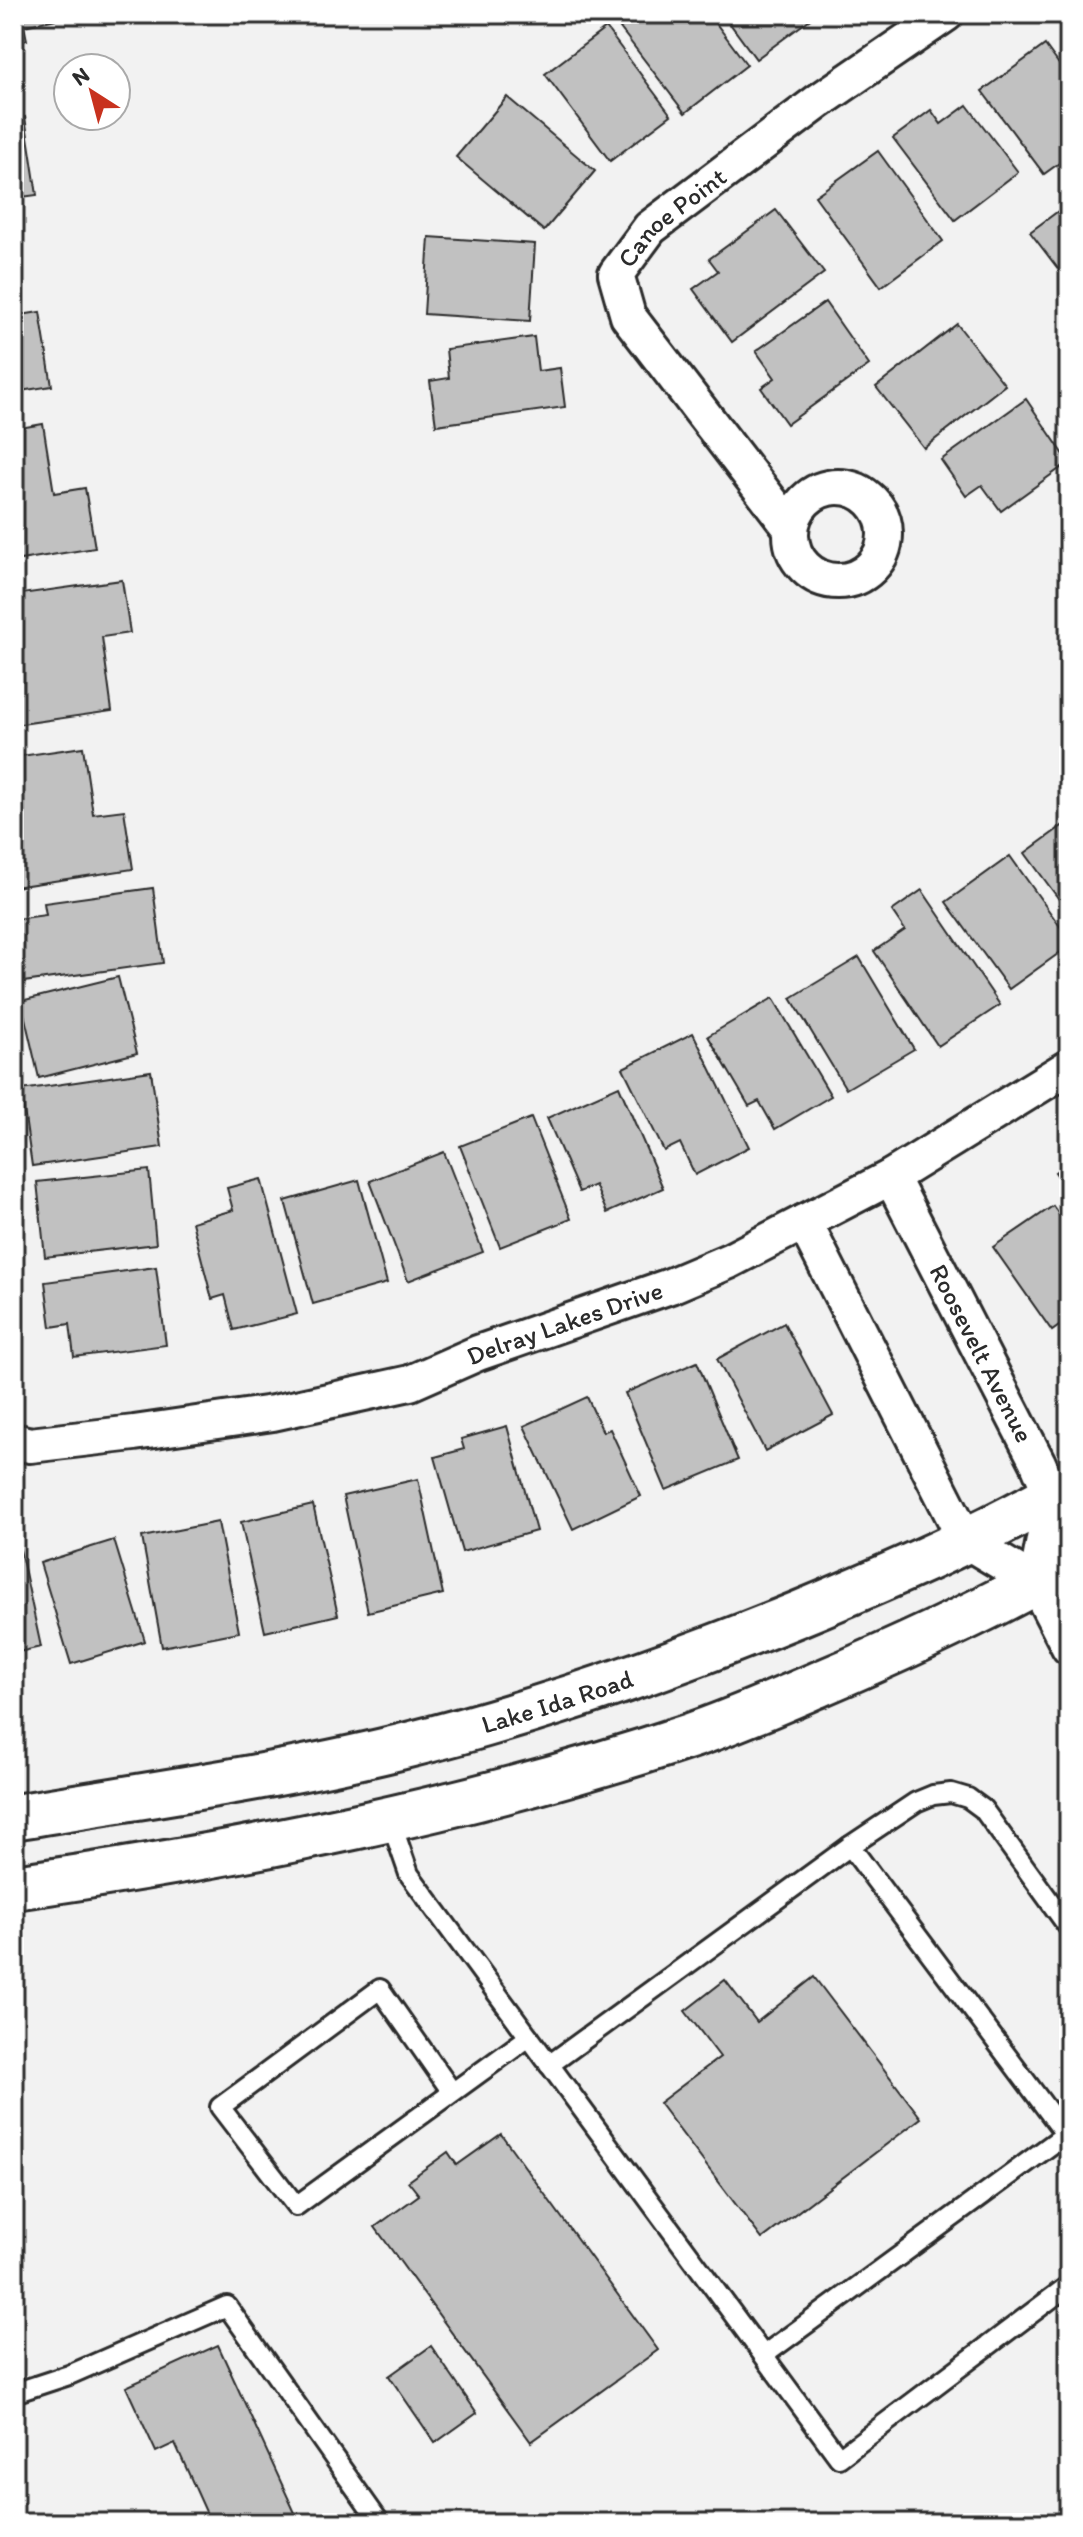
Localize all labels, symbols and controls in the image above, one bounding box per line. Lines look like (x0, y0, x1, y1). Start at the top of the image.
north arrow (52, 52, 132, 132)
text: N (67, 61, 94, 92)
street label: Canoe Point (610, 160, 733, 274)
street label: Roosevelt Avenue (922, 1258, 1041, 1448)
street label: Delray Lakes Drive (462, 1274, 667, 1372)
street label: Lake Ida Road (478, 1662, 637, 1740)

